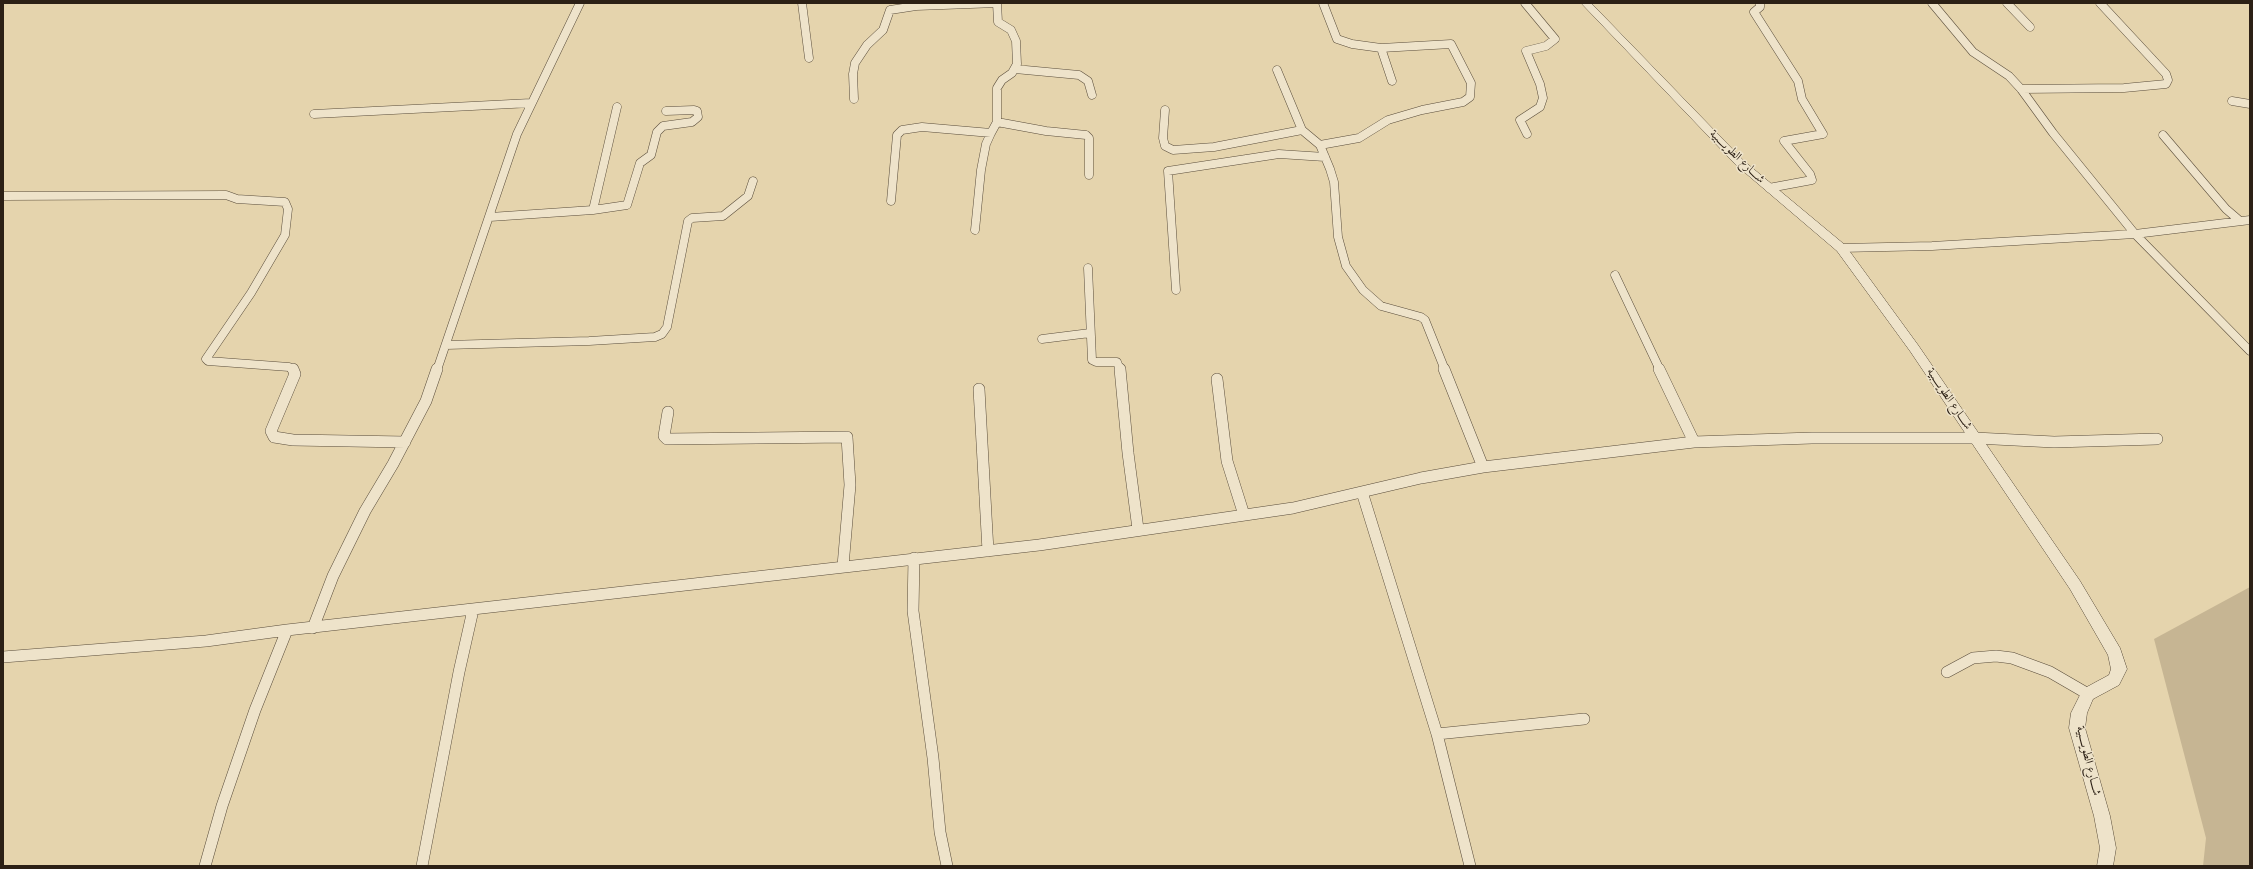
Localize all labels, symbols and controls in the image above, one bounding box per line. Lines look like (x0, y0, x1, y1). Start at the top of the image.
street label: شــــارع الطويــــبية (1706, 127, 1768, 187)
street label: شــــارع الطويــــبية (1923, 365, 1975, 433)
street label: شــــارع الطويــــبية (2072, 725, 2104, 797)

